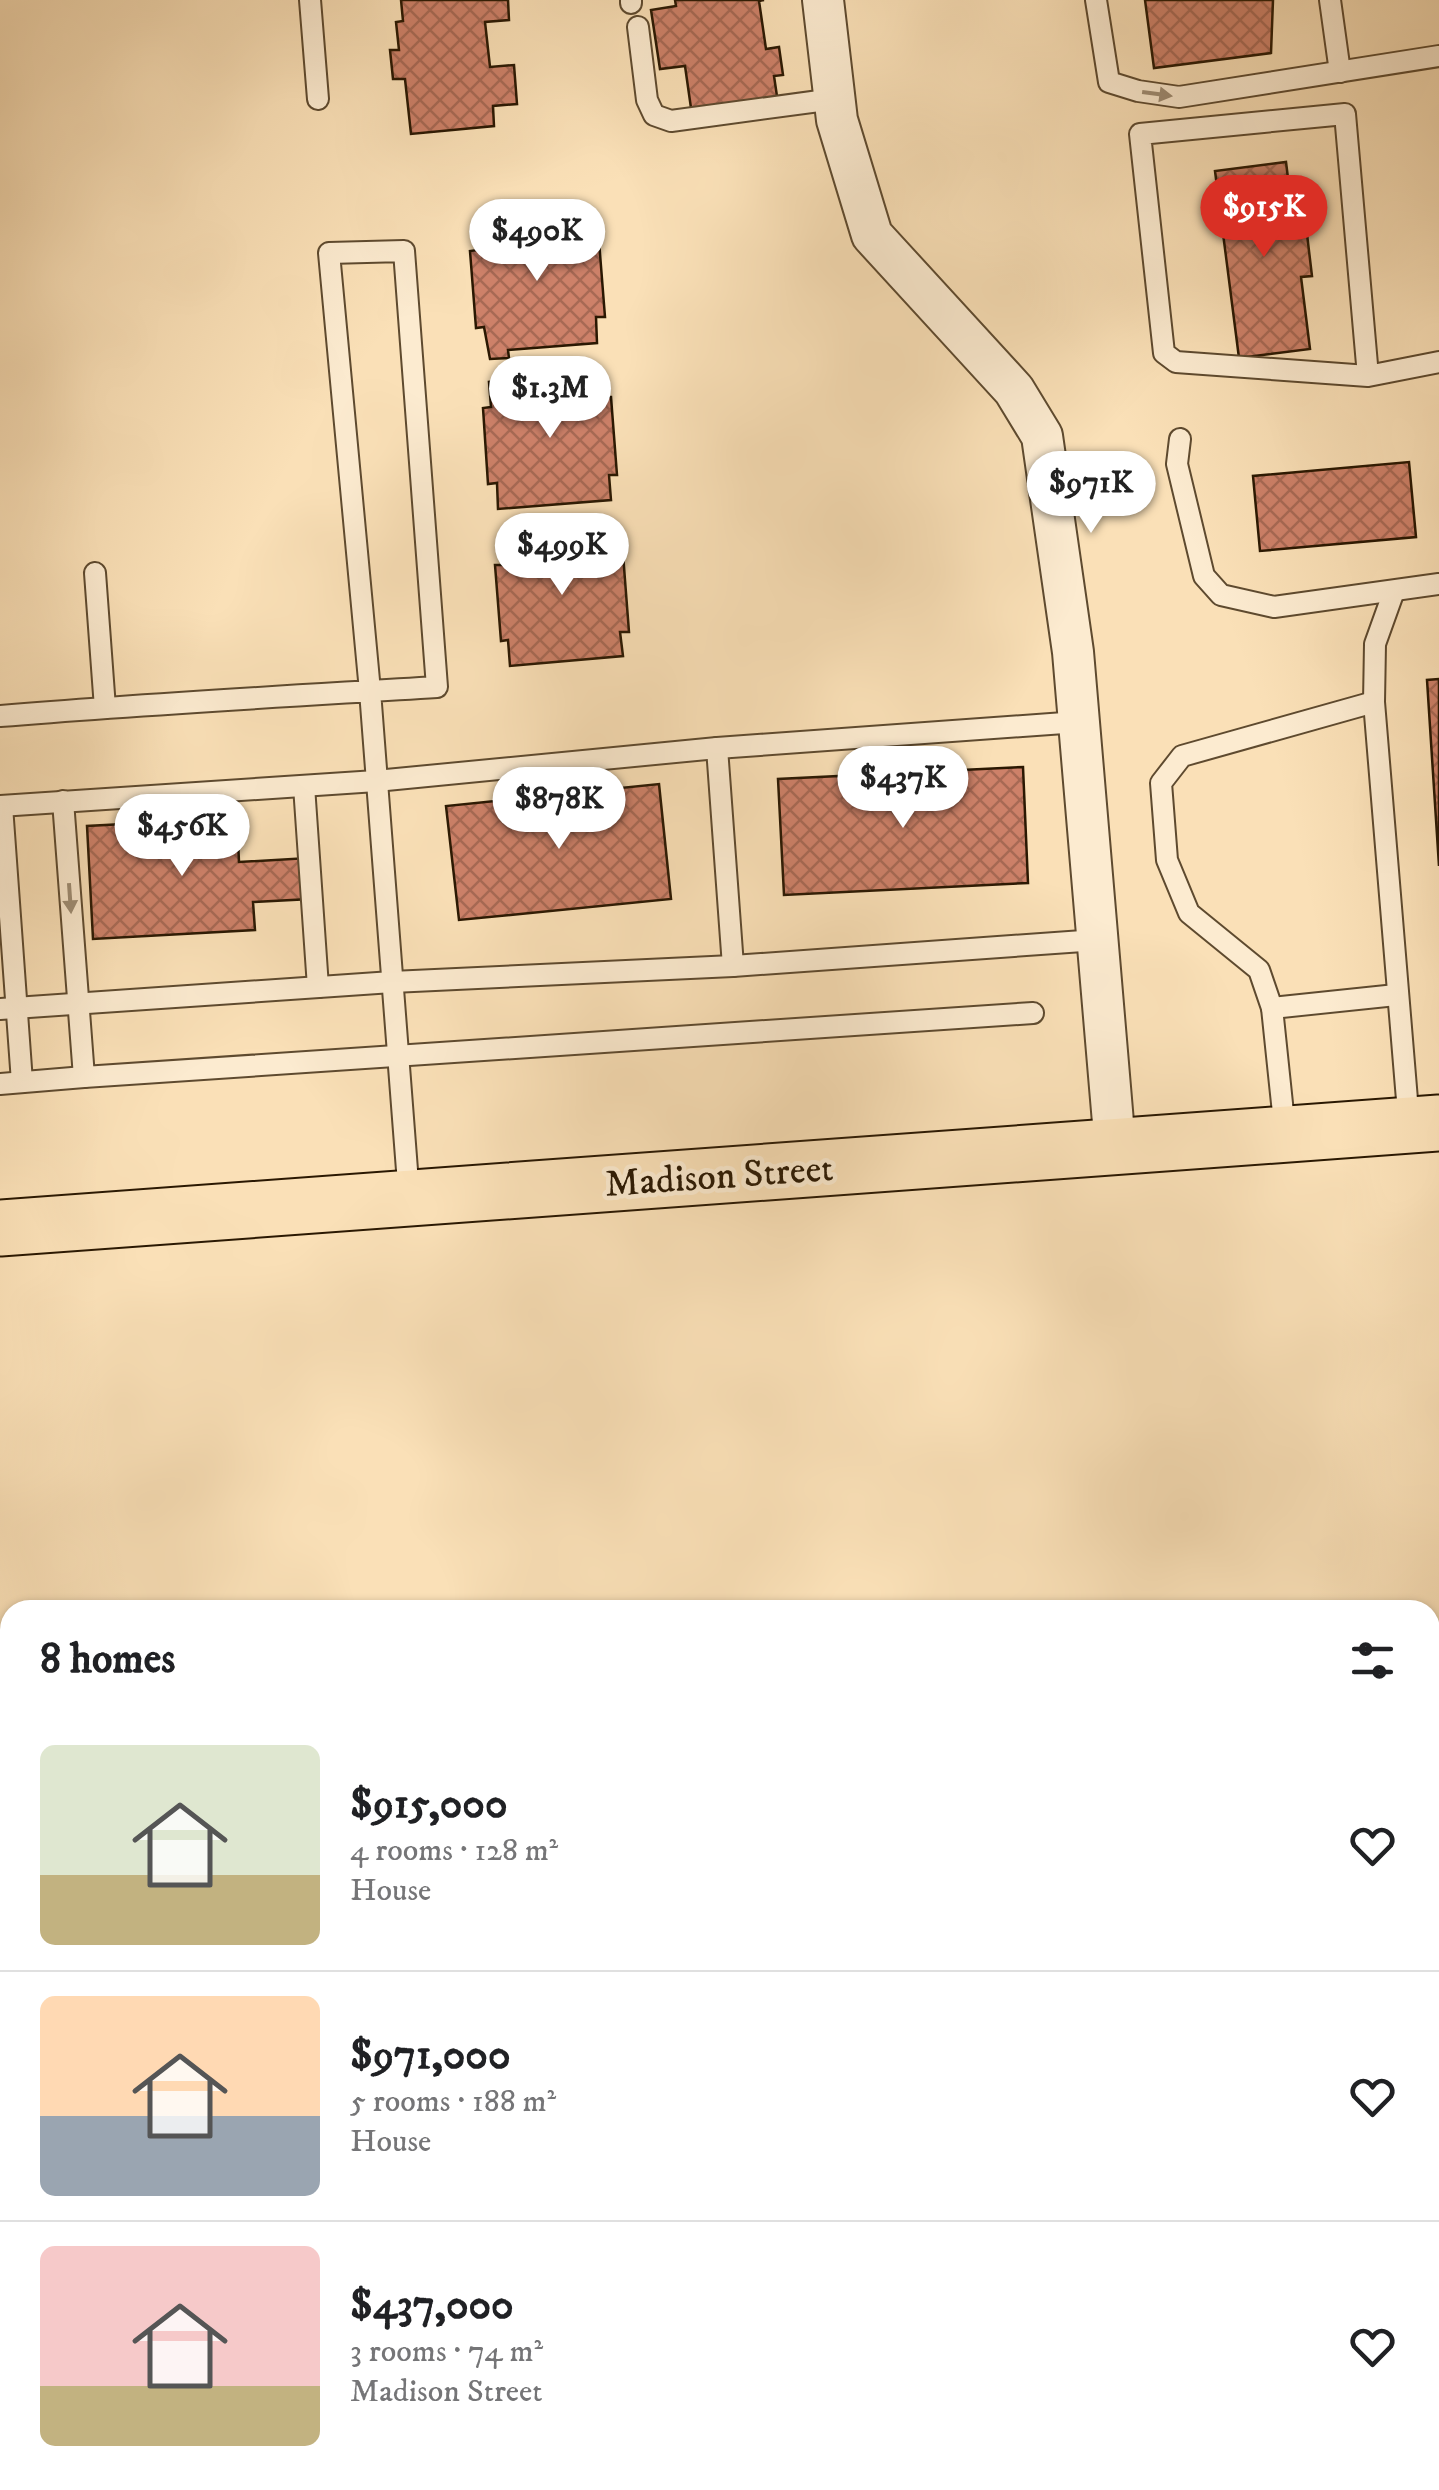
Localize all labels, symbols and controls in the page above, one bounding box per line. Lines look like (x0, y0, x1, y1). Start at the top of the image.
one-way arrow (1141, 86, 1173, 102)
pin: $915K (1194, 175, 1334, 260)
text: $915K (1222, 187, 1306, 227)
pin: $490K (467, 199, 607, 284)
text: $490K (491, 211, 583, 251)
pin: $1.3M (480, 356, 620, 441)
text: $1.3M (511, 368, 589, 408)
pin: $971K (1021, 451, 1161, 536)
text: $971K (1049, 463, 1133, 503)
pin: $499K (492, 513, 632, 598)
text: $499K (517, 525, 607, 565)
pin: $437K (833, 746, 973, 831)
text: $437K (859, 758, 947, 798)
pin: $878K (489, 767, 629, 852)
text: $878K (515, 779, 603, 819)
pin: $456K (112, 794, 252, 879)
text: $456K (137, 806, 227, 846)
one-way arrow (63, 883, 79, 915)
street label: Madison Street (603, 1145, 835, 1209)
icon: filters (1345, 1633, 1400, 1688)
text: 8 homes (40, 1634, 175, 1686)
text: $915,000 (350, 1779, 508, 1831)
icon: home (120, 1785, 240, 1905)
icon: heart (1345, 1818, 1400, 1873)
text: 4 rooms · 128 m² (350, 1831, 558, 1871)
text: House (350, 1871, 431, 1911)
text: $971,000 (350, 2030, 511, 2082)
icon: home (120, 2036, 240, 2156)
icon: heart (1345, 2069, 1400, 2124)
text: 5 rooms · 188 m² (350, 2082, 556, 2122)
text: House (350, 2122, 431, 2162)
text: $437,000 (350, 2280, 514, 2332)
icon: home (120, 2286, 240, 2406)
icon: heart (1345, 2319, 1400, 2374)
text: 3 rooms · 74 m² (350, 2332, 543, 2372)
text: Madison Street (350, 2372, 543, 2412)

